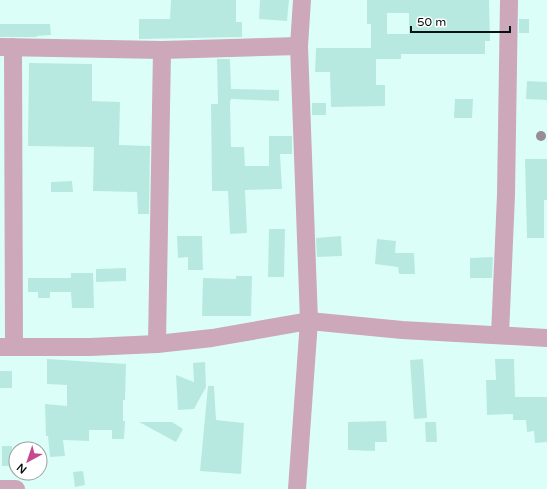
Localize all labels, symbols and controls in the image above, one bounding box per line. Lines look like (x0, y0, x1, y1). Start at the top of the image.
scale bar (411, 8, 510, 34)
text: 50 m (417, 15, 446, 29)
north arrow (8, 441, 48, 481)
text: N (14, 460, 29, 476)

